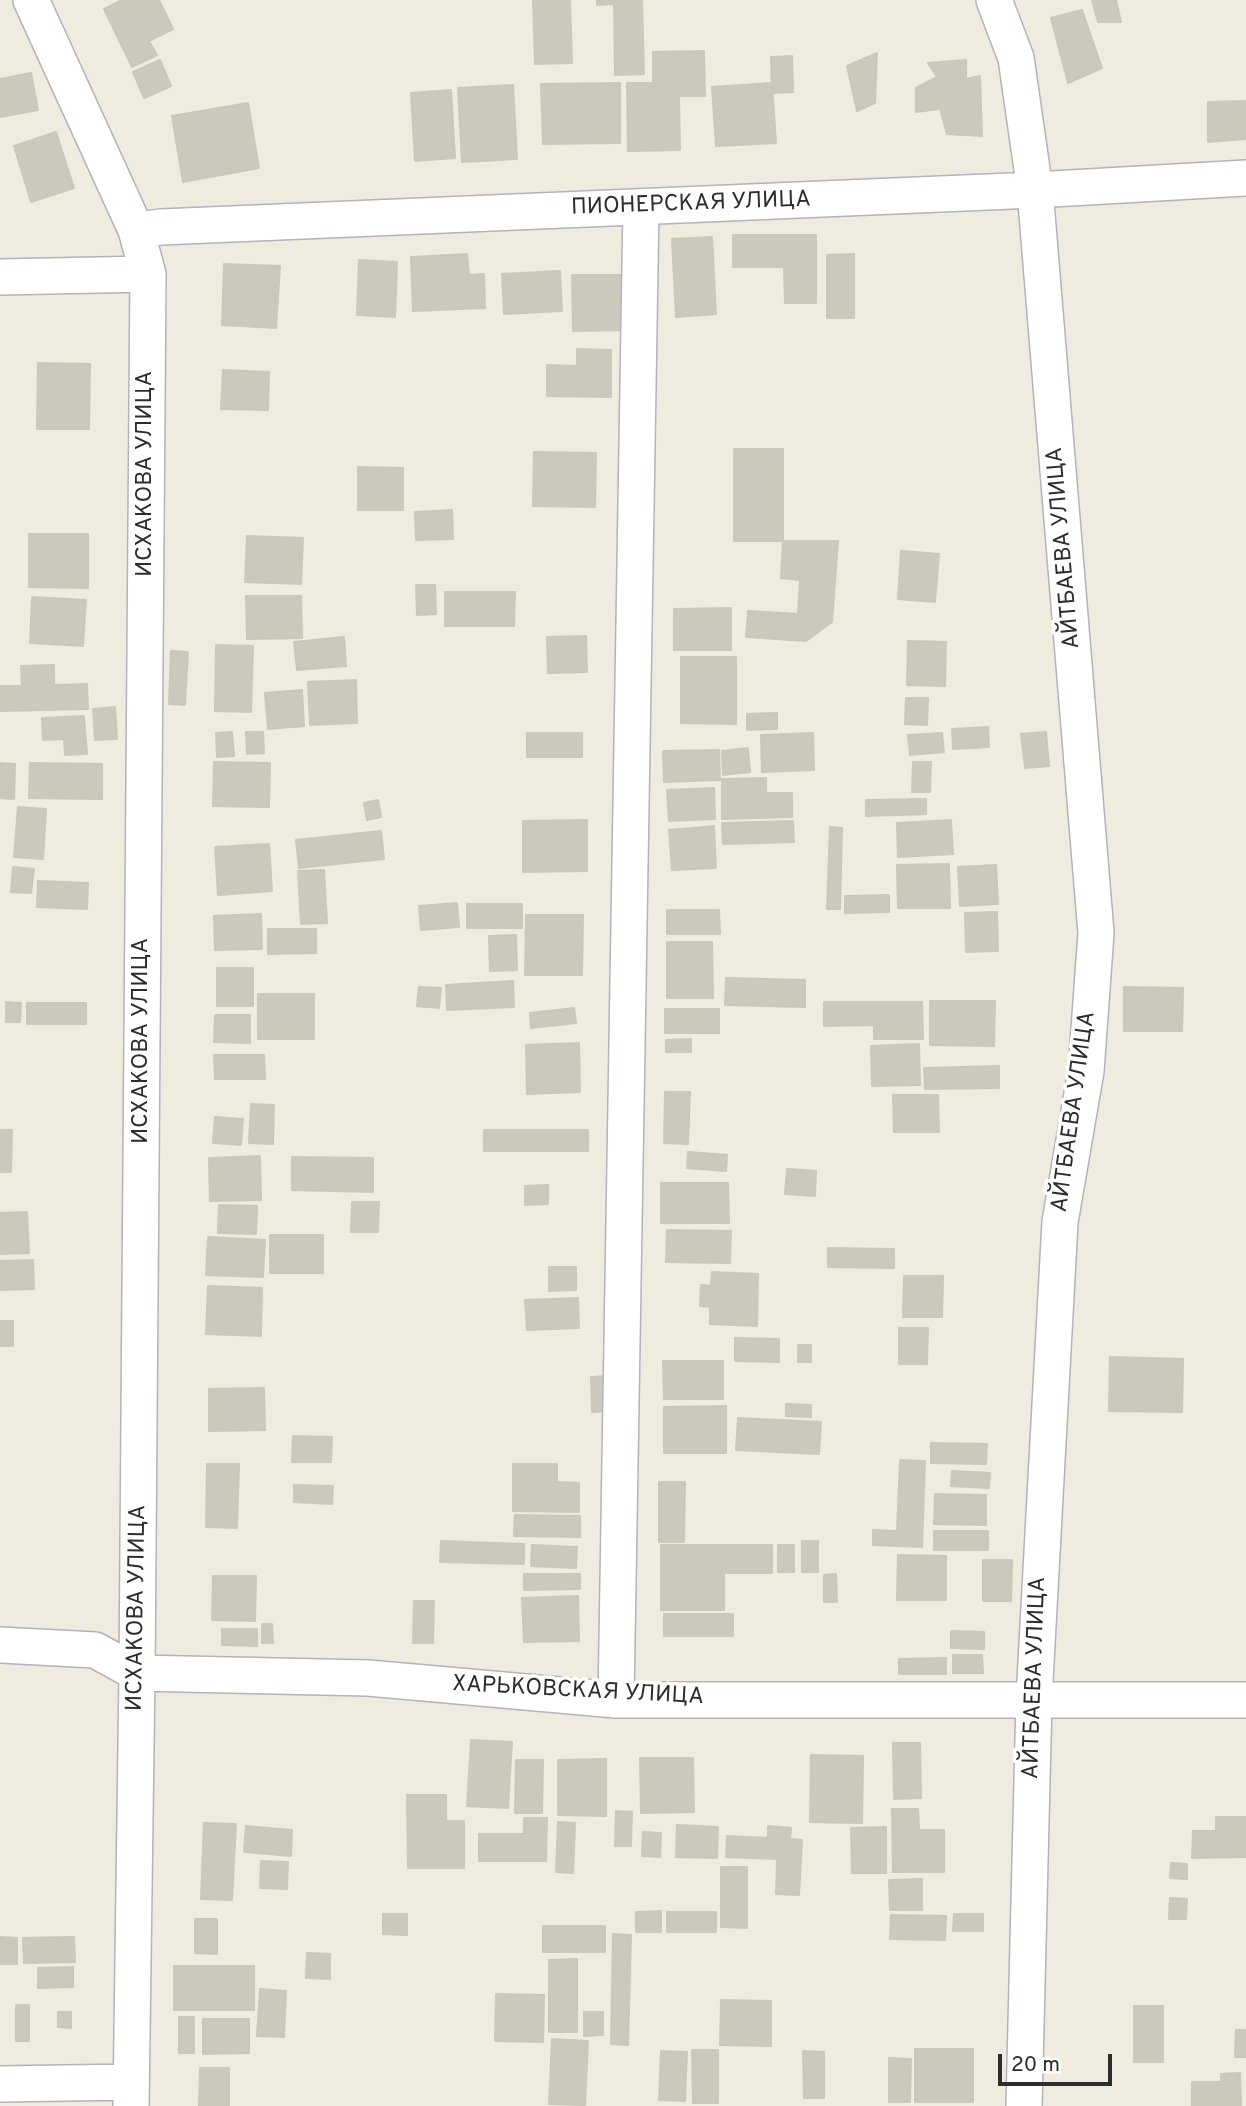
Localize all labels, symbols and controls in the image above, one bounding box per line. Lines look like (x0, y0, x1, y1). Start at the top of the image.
street label: ПИОНЕРСКАЯ УЛИЦА (571, 187, 811, 223)
street label: ИСХАКОВА УЛИЦА (132, 371, 160, 577)
street label: АЙТБАЕВА УЛИЦА (1042, 446, 1088, 650)
street label: ИСХАКОВА УЛИЦА (128, 938, 156, 1144)
street label: АЙТБАЕВА УЛИЦА (1047, 1010, 1103, 1214)
street label: ИСХАКОВА УЛИЦА (122, 1505, 154, 1711)
street label: АЙТБАЕВА УЛИЦА (1019, 1576, 1053, 1780)
street label: ХАРЬКОВСКАЯ УЛИЦА (451, 1672, 705, 1712)
scale bar (1001, 2039, 1115, 2084)
text: 20 m (1011, 2052, 1060, 2079)

